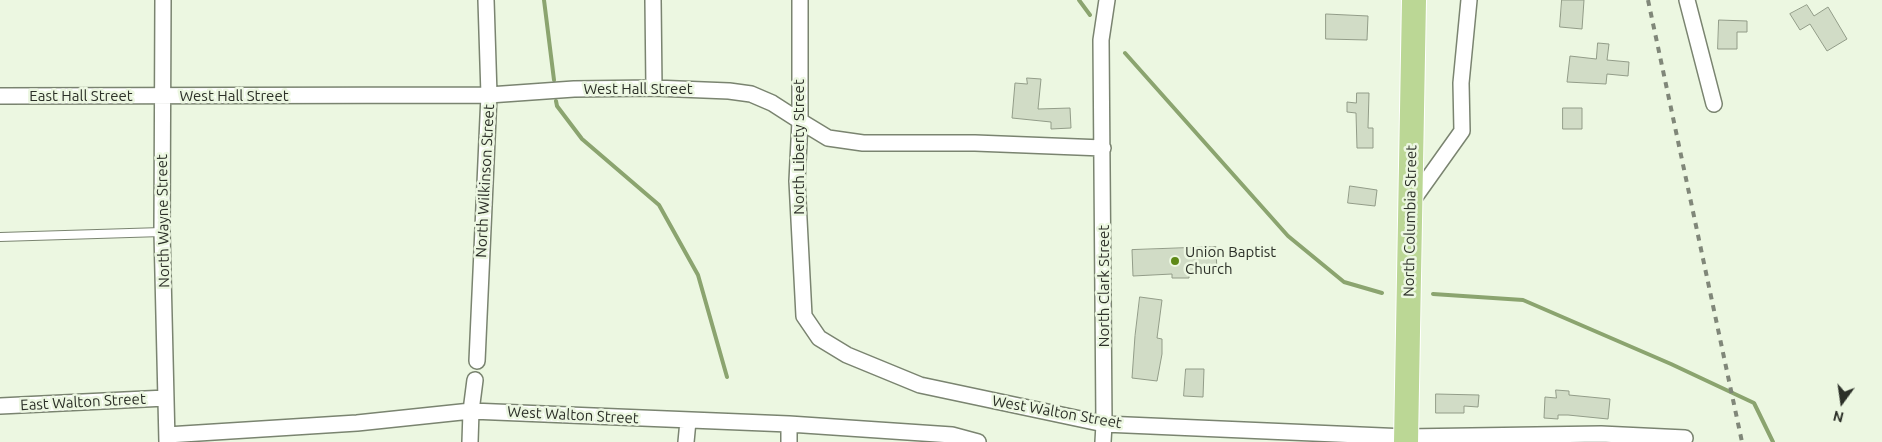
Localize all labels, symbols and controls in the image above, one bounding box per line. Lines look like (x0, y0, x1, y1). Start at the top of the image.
street label: North Liberty Street (790, 79, 808, 215)
street label: West Hall Street (583, 80, 693, 98)
street label: East Hall Street (29, 87, 133, 105)
street label: West Hall Street (179, 87, 289, 105)
street label: North Wilkinson Street (472, 104, 498, 258)
street label: North Columbia Street (1400, 145, 1420, 297)
street label: North Wayne Street (153, 154, 173, 288)
street label: North Clark Street (1095, 225, 1113, 347)
place label: Union Baptist Church (1185, 243, 1276, 278)
marker: Union Baptist Church (1169, 255, 1181, 267)
north arrow (1817, 377, 1867, 427)
street label: East Walton Street (20, 390, 146, 414)
street label: West Walton Street (991, 392, 1123, 432)
street label: West Walton Street (507, 403, 639, 427)
text: N (1831, 408, 1845, 426)

